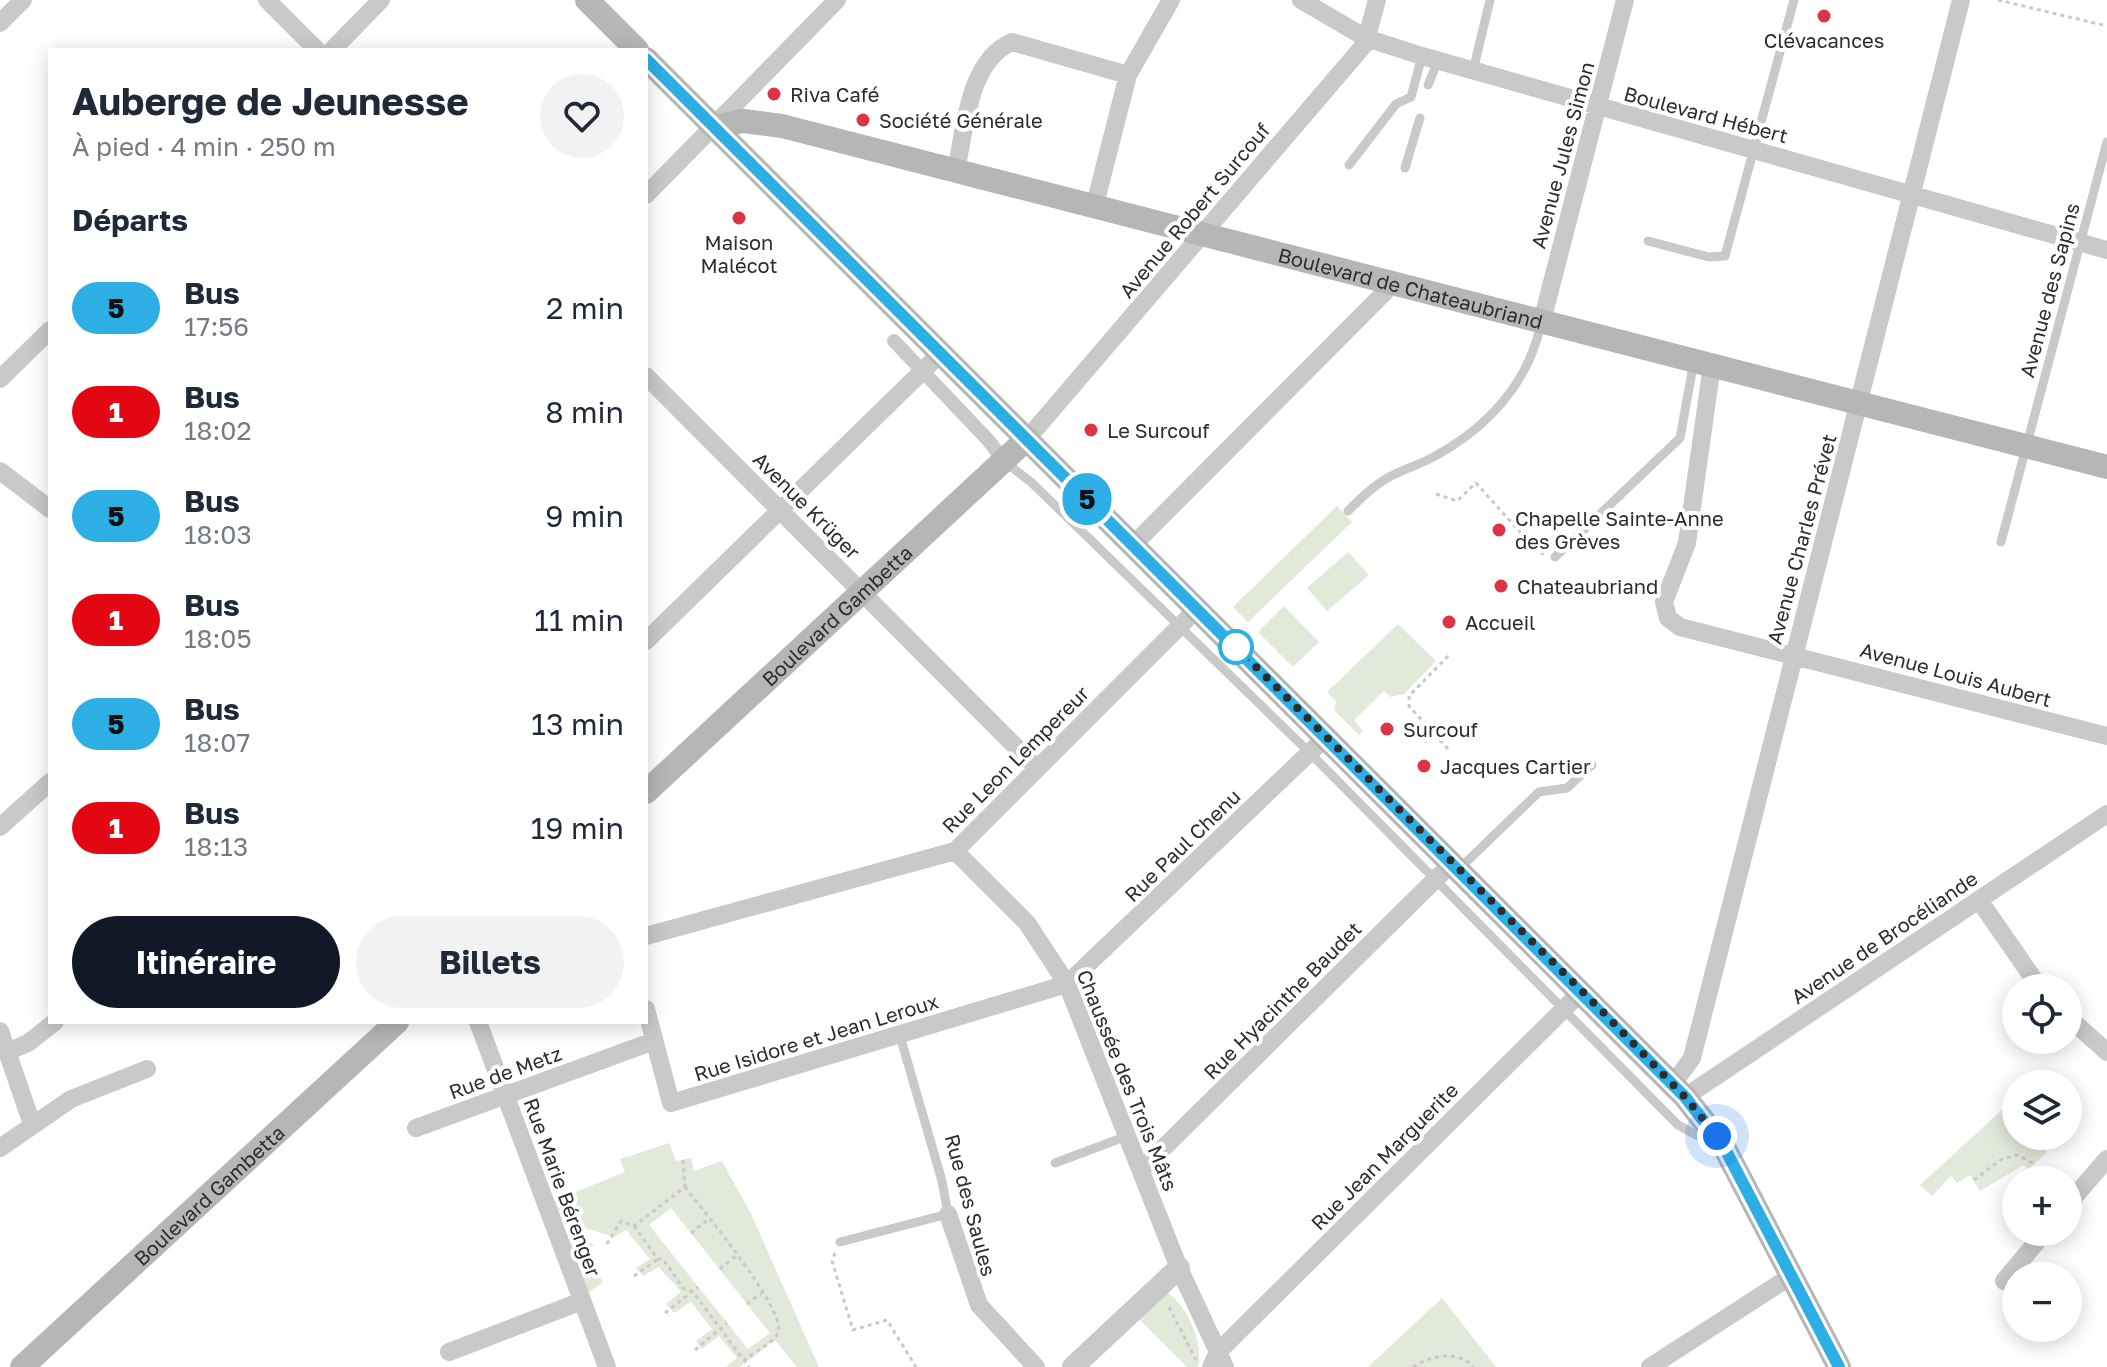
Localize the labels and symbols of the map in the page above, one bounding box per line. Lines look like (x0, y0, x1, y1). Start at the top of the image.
marker: Clévacances (1815, 7, 1833, 25)
place label: Clévacances (1764, 28, 1884, 52)
street label: Avenue Jules Simon (1526, 59, 1598, 251)
street label: Boulevard Hébert (1621, 81, 1791, 147)
place label: Riva Café (790, 82, 879, 106)
marker: Riva Café (765, 85, 783, 103)
place label: Société Générale (879, 108, 1043, 132)
marker: Société Générale (854, 111, 872, 129)
street label: Avenue Robert Surcouf (1114, 118, 1274, 302)
street label: Avenue des Sapins (2014, 200, 2084, 380)
marker: Maison Malécot (730, 209, 748, 227)
place label: Maison Malécot (700, 230, 778, 277)
street label: Boulevard de Chateaubriand (1276, 242, 1545, 333)
place label: Le Surcouf (1107, 418, 1210, 442)
marker: Le Surcouf (1082, 421, 1100, 439)
street label: Avenue Charles Prévet (1761, 431, 1841, 647)
street label: Avenue Krüger (749, 447, 865, 563)
line badge: 5 (1061, 473, 1113, 525)
place label: Chapelle Sainte-Anne des Grèves (1515, 506, 1724, 553)
marker: Chapelle Sainte-Anne des Grèves (1490, 521, 1508, 539)
street label: Boulevard Gambetta (757, 540, 917, 691)
place label: Chateaubriand (1517, 574, 1658, 598)
marker: Chateaubriand (1492, 577, 1510, 595)
place label: Accueil (1465, 610, 1535, 634)
marker: Accueil (1440, 613, 1458, 631)
unlabelled marker (1219, 630, 1253, 664)
street label: Avenue Louis Aubert (1858, 637, 2054, 711)
street label: Rue Leon Lempereur (937, 681, 1093, 837)
place label: Surcouf (1403, 717, 1478, 741)
marker: Surcouf (1378, 720, 1396, 738)
place label: Jacques Cartier (1440, 754, 1591, 778)
marker: Jacques Cartier (1415, 757, 1433, 775)
street label: Rue Paul Chenu (1119, 784, 1245, 906)
street label: Avenue de Brocéliande (1786, 866, 1982, 1008)
street label: Rue Hyacinthe Baudet (1198, 916, 1366, 1084)
street label: Chaussée des Trois Mâts (1073, 966, 1183, 1194)
street label: Rue Isidore et Jean Leroux (691, 988, 941, 1086)
street label: Rue de Metz (445, 1041, 565, 1103)
street label: Rue Jean Marguerite (1305, 1077, 1463, 1235)
street label: Rue Marie Bérenger (520, 1094, 607, 1280)
your location (1697, 1116, 1737, 1156)
street label: Boulevard Gambetta (129, 1120, 289, 1270)
street label: Rue des Saules (941, 1131, 1001, 1279)

